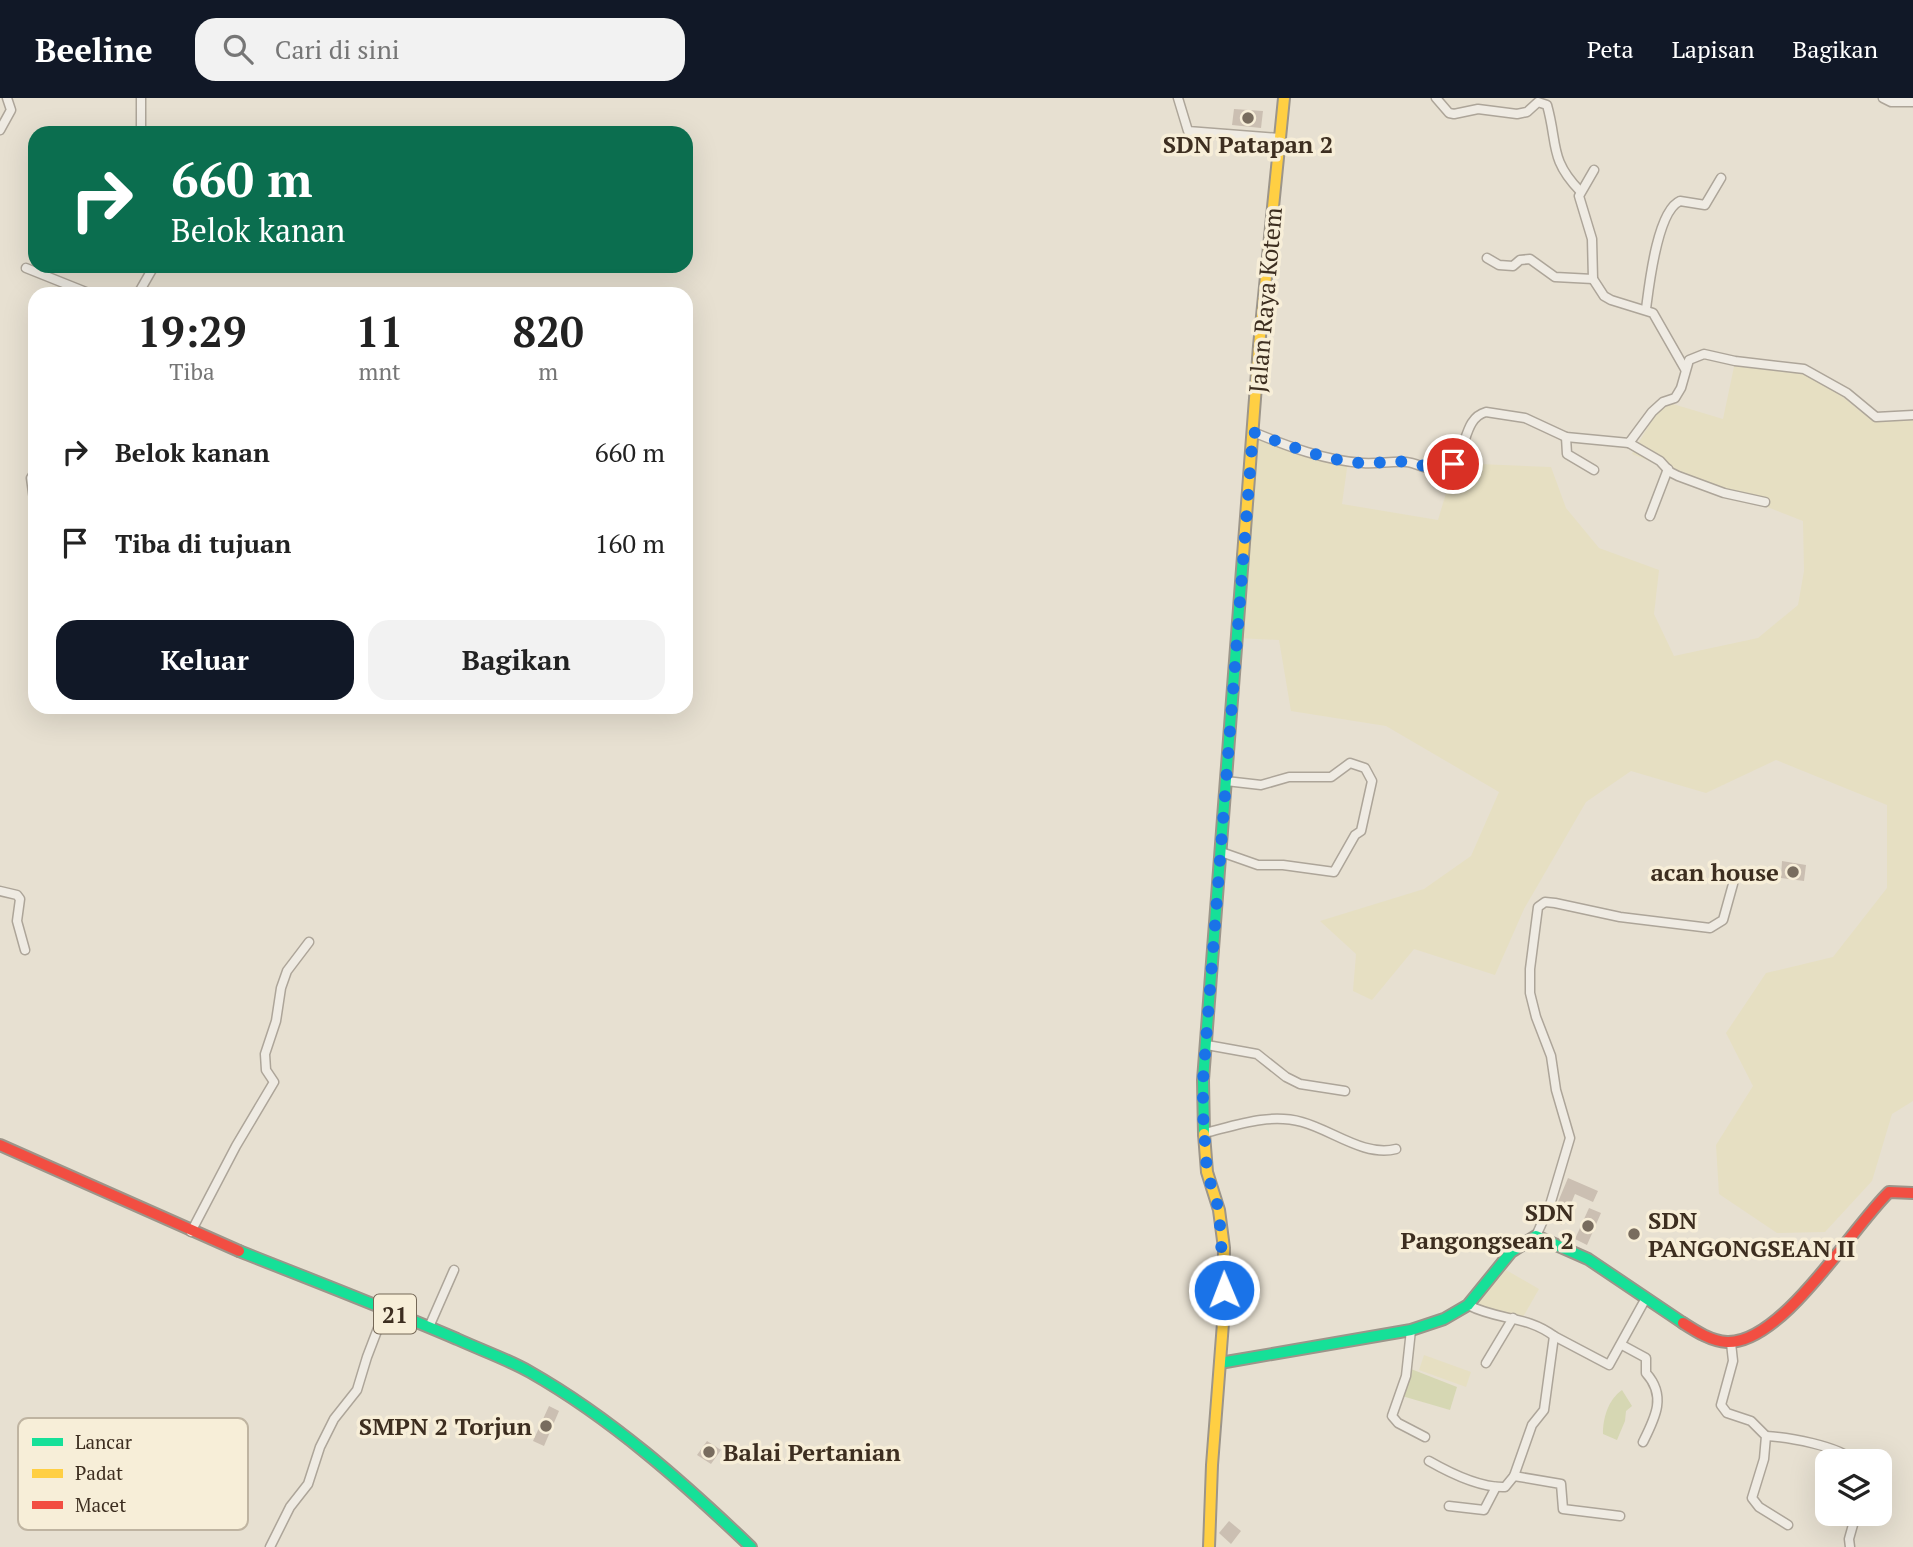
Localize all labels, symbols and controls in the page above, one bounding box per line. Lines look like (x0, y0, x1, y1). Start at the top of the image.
search box (195, 18, 685, 81)
text: Beeline (35, 28, 153, 71)
icon: search (219, 30, 257, 68)
text: Cari di sini (275, 32, 400, 66)
text: Peta (1587, 33, 1634, 65)
text: Lapisan (1672, 33, 1755, 65)
text: Bagikan (1793, 33, 1878, 65)
marker: SDN Patapan 2 (1240, 110, 1256, 126)
place label: SDN Patapan 2 (1163, 128, 1333, 160)
text: 660 m (171, 146, 313, 211)
icon: right (56, 154, 147, 245)
street label: Jalan Raya Kotem (1241, 206, 1289, 394)
text: Belok kanan (171, 209, 345, 251)
text: 19:29 (137, 303, 247, 359)
text: 11 (356, 303, 403, 359)
text: 820 (513, 303, 584, 359)
text: Tiba (169, 356, 215, 387)
text: mnt (359, 356, 401, 387)
text: m (538, 356, 558, 387)
icon: right (56, 433, 94, 471)
pin (1423, 434, 1483, 494)
text: Belok kanan (115, 435, 270, 469)
text: 660 m (595, 435, 665, 469)
icon: arrive (1434, 445, 1472, 483)
icon: arrive (56, 524, 94, 562)
text: Tiba di tujuan (115, 526, 291, 560)
text: 160 m (595, 526, 665, 560)
button: Keluar (56, 620, 354, 700)
button: Bagikan (368, 620, 665, 700)
place label: acan house (1650, 856, 1779, 888)
marker: acan house (1785, 864, 1801, 880)
place label: SDN Pangongsean 2 (1401, 1196, 1574, 1256)
place label: SDN PANGONGSEAN II (1648, 1204, 1855, 1264)
marker: SDN Pangongsean 2 (1580, 1218, 1596, 1234)
marker: SDN PANGONGSEAN II (1626, 1226, 1642, 1242)
position arrow (1187, 1253, 1261, 1327)
road number: 21 (374, 1294, 416, 1334)
place label: SMPN 2 Torjun (359, 1410, 533, 1442)
legend (18, 1418, 248, 1530)
marker: SMPN 2 Torjun (538, 1418, 554, 1434)
text: Lancar (75, 1429, 133, 1454)
place label: Balai Pertanian (723, 1436, 901, 1468)
marker: Balai Pertanian (701, 1444, 717, 1460)
map controls (1815, 1449, 1892, 1526)
button: layers (1815, 1449, 1892, 1526)
text: Padat (75, 1460, 123, 1485)
text: Macet (75, 1492, 126, 1517)

